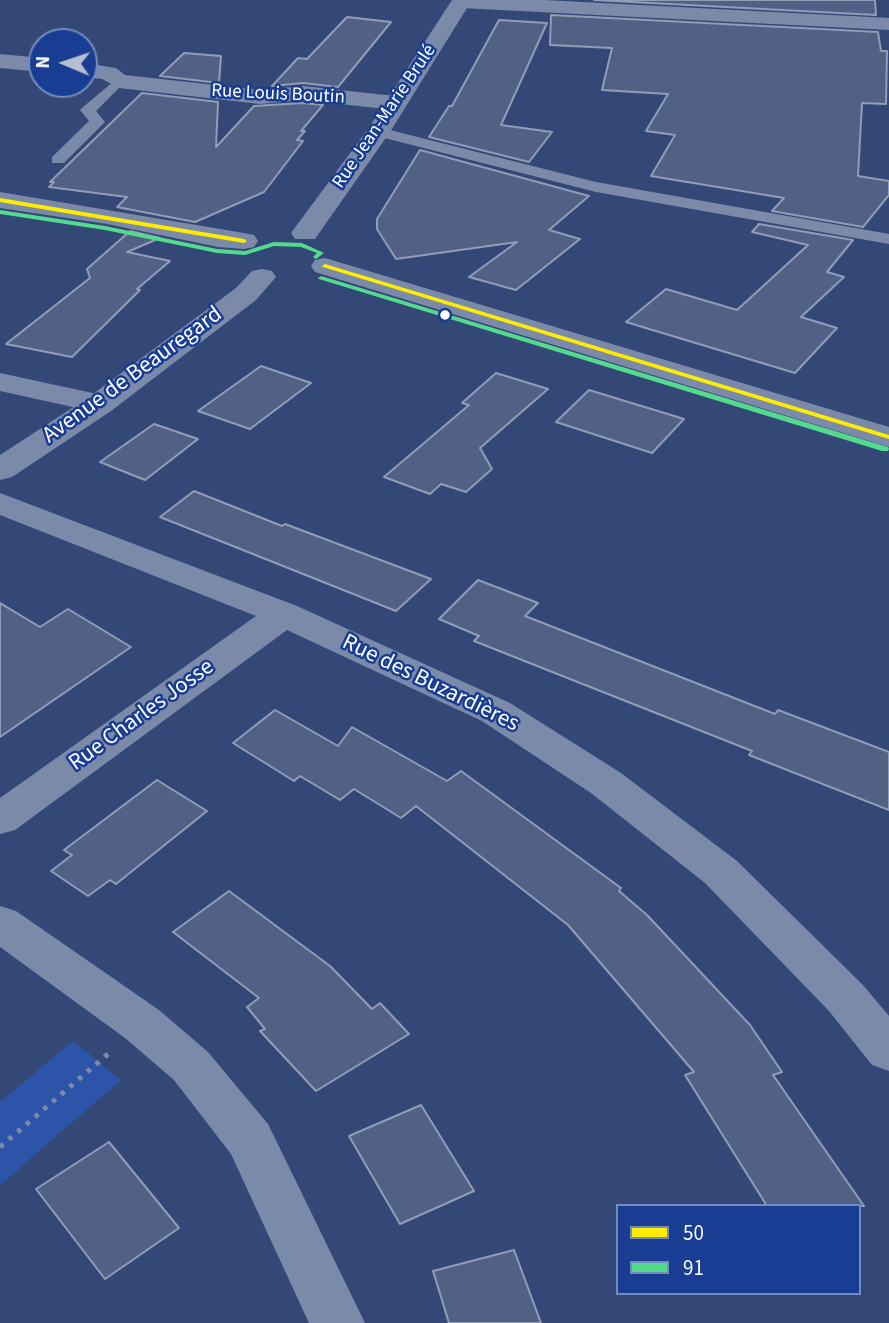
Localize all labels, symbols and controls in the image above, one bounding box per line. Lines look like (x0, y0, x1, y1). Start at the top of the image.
north arrow (28, 28, 98, 98)
street label: Rue Jean-Marie Brulé (328, 41, 442, 193)
text: N (30, 56, 57, 69)
street label: Rue Louis Boutin (211, 80, 345, 110)
street label: Avenue de Beauregard (38, 302, 228, 450)
unlabelled marker (438, 308, 452, 322)
street label: Rue des Buzardières (337, 629, 523, 739)
street label: Rue Charles Josse (64, 654, 220, 778)
legend (616, 1204, 861, 1295)
text: 50 (683, 1218, 704, 1248)
text: 91 (683, 1253, 704, 1283)

